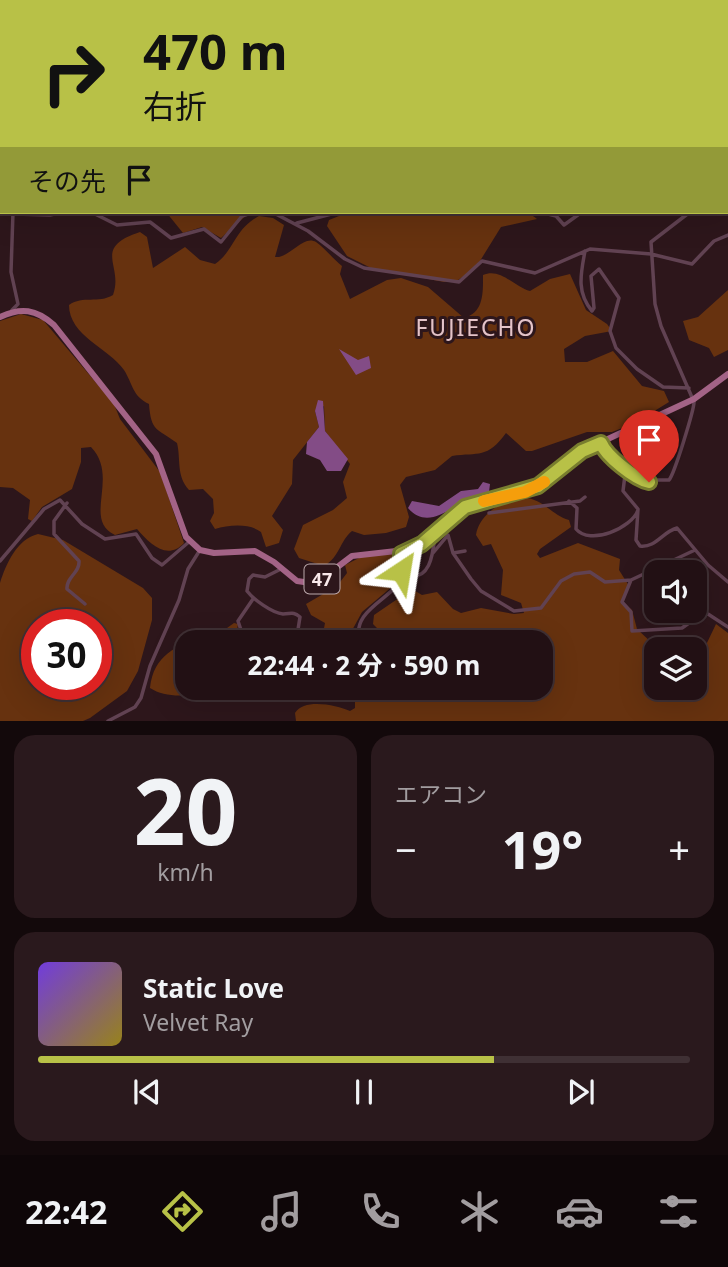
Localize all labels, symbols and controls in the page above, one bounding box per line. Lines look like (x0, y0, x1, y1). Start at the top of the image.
text: 470 m (143, 18, 288, 84)
icon: right (28, 28, 119, 119)
text: 右折 (143, 84, 207, 127)
icon: arrive (120, 161, 158, 199)
text: その先 (28, 163, 106, 199)
district label: FUJIECHO (415, 311, 537, 343)
pin (619, 410, 679, 482)
icon: arrive (630, 421, 668, 459)
position arrow (364, 534, 438, 608)
map controls (644, 560, 707, 700)
button: sound (644, 560, 707, 623)
road number: 47 (304, 564, 340, 594)
speed limit sign: 30 (21, 609, 112, 700)
button: layers (644, 637, 707, 700)
text: 22:44 · 2 分 · 590 m (248, 647, 480, 683)
text: 20 (133, 748, 238, 872)
text: エアコン (395, 778, 487, 810)
text: 19° (502, 813, 583, 884)
text: − (395, 823, 417, 875)
text: + (668, 823, 690, 875)
text: km/h (157, 856, 214, 888)
text: Static Love (143, 970, 284, 1006)
text: Velvet Ray (143, 1006, 253, 1038)
icon: previous (128, 1073, 166, 1111)
icon: pause (345, 1073, 383, 1111)
icon: next (562, 1073, 600, 1111)
icon: directions (158, 1187, 207, 1236)
icon: music (257, 1187, 306, 1236)
icon: phone (356, 1187, 405, 1236)
icon: climate (455, 1187, 504, 1236)
icon: car (555, 1187, 604, 1236)
icon: filters (654, 1187, 703, 1236)
text: 22:42 (25, 1190, 107, 1233)

